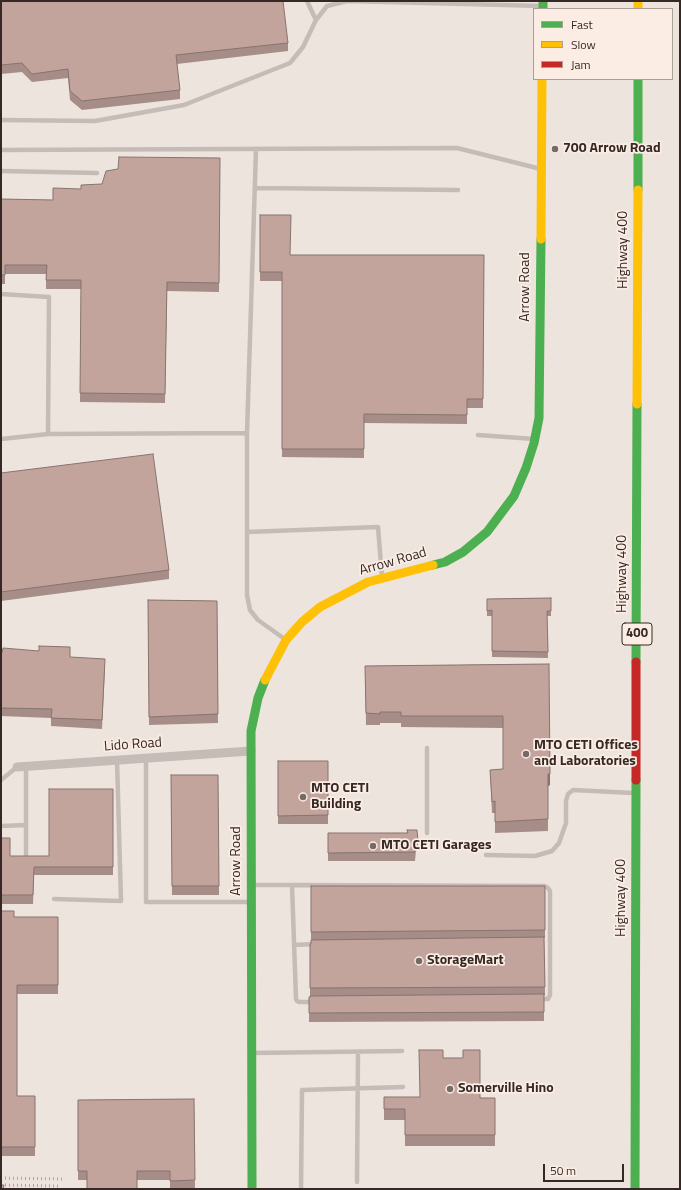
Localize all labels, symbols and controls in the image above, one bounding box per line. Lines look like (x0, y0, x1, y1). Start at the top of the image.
legend (533, 8, 673, 80)
text: Fast (571, 15, 593, 34)
text: Slow (571, 35, 596, 54)
text: Jam (571, 55, 591, 74)
place label: 700 Arrow Road (563, 141, 661, 157)
marker: 700 Arrow Road (550, 144, 560, 154)
street label: Highway 400 (616, 211, 632, 289)
street label: Arrow Road (518, 252, 534, 322)
street label: Highway 400 (615, 535, 631, 613)
street label: Arrow Road (357, 544, 429, 580)
road number: 400 (622, 623, 652, 645)
street label: Lido Road (104, 735, 162, 755)
place label: MTO CETI Offices and Laboratories (534, 738, 638, 770)
marker: MTO CETI Offices and Laboratories (521, 749, 531, 759)
place label: MTO CETI Building (311, 781, 369, 814)
marker: MTO CETI Building (298, 792, 308, 802)
street label: Arrow Road (229, 826, 245, 896)
place label: MTO CETI Garages (381, 838, 492, 854)
marker: MTO CETI Garages (368, 841, 378, 851)
street label: Highway 400 (614, 859, 630, 937)
place label: StorageMart (427, 953, 504, 969)
marker: StorageMart (414, 956, 424, 966)
place label: Somerville Hino (458, 1081, 554, 1097)
marker: Somerville Hino (445, 1084, 455, 1094)
scale bar (545, 1156, 626, 1182)
text: 50 m (550, 1161, 576, 1180)

